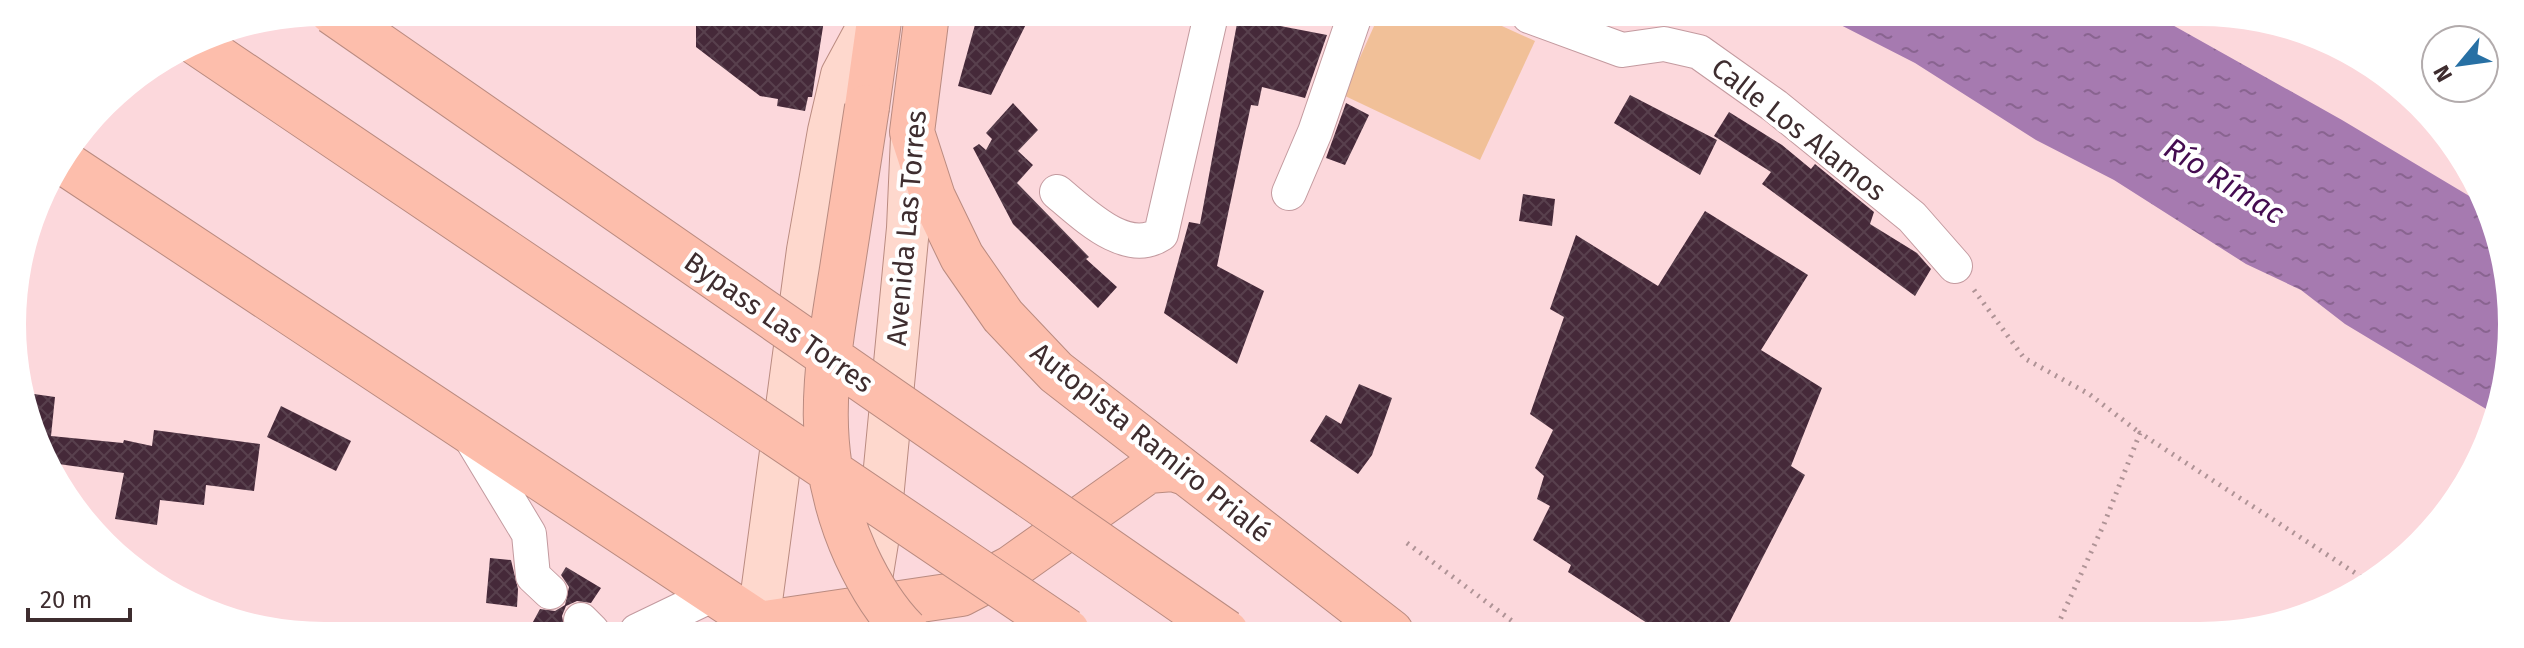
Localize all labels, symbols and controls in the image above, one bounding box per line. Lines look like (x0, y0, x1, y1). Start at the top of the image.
north arrow (2420, 24, 2500, 104)
street label: Calle Los Alamos (1705, 51, 1892, 208)
text: N (2428, 61, 2458, 86)
street label: Avenida Las Torres (880, 109, 933, 347)
water label: Río Rímac (2157, 130, 2291, 232)
street label: Bypass Las Torres (678, 245, 879, 400)
street label: Autopista Ramiro Prialé (1024, 336, 1277, 549)
scale bar (28, 572, 130, 622)
text: 20 m (40, 586, 92, 614)

